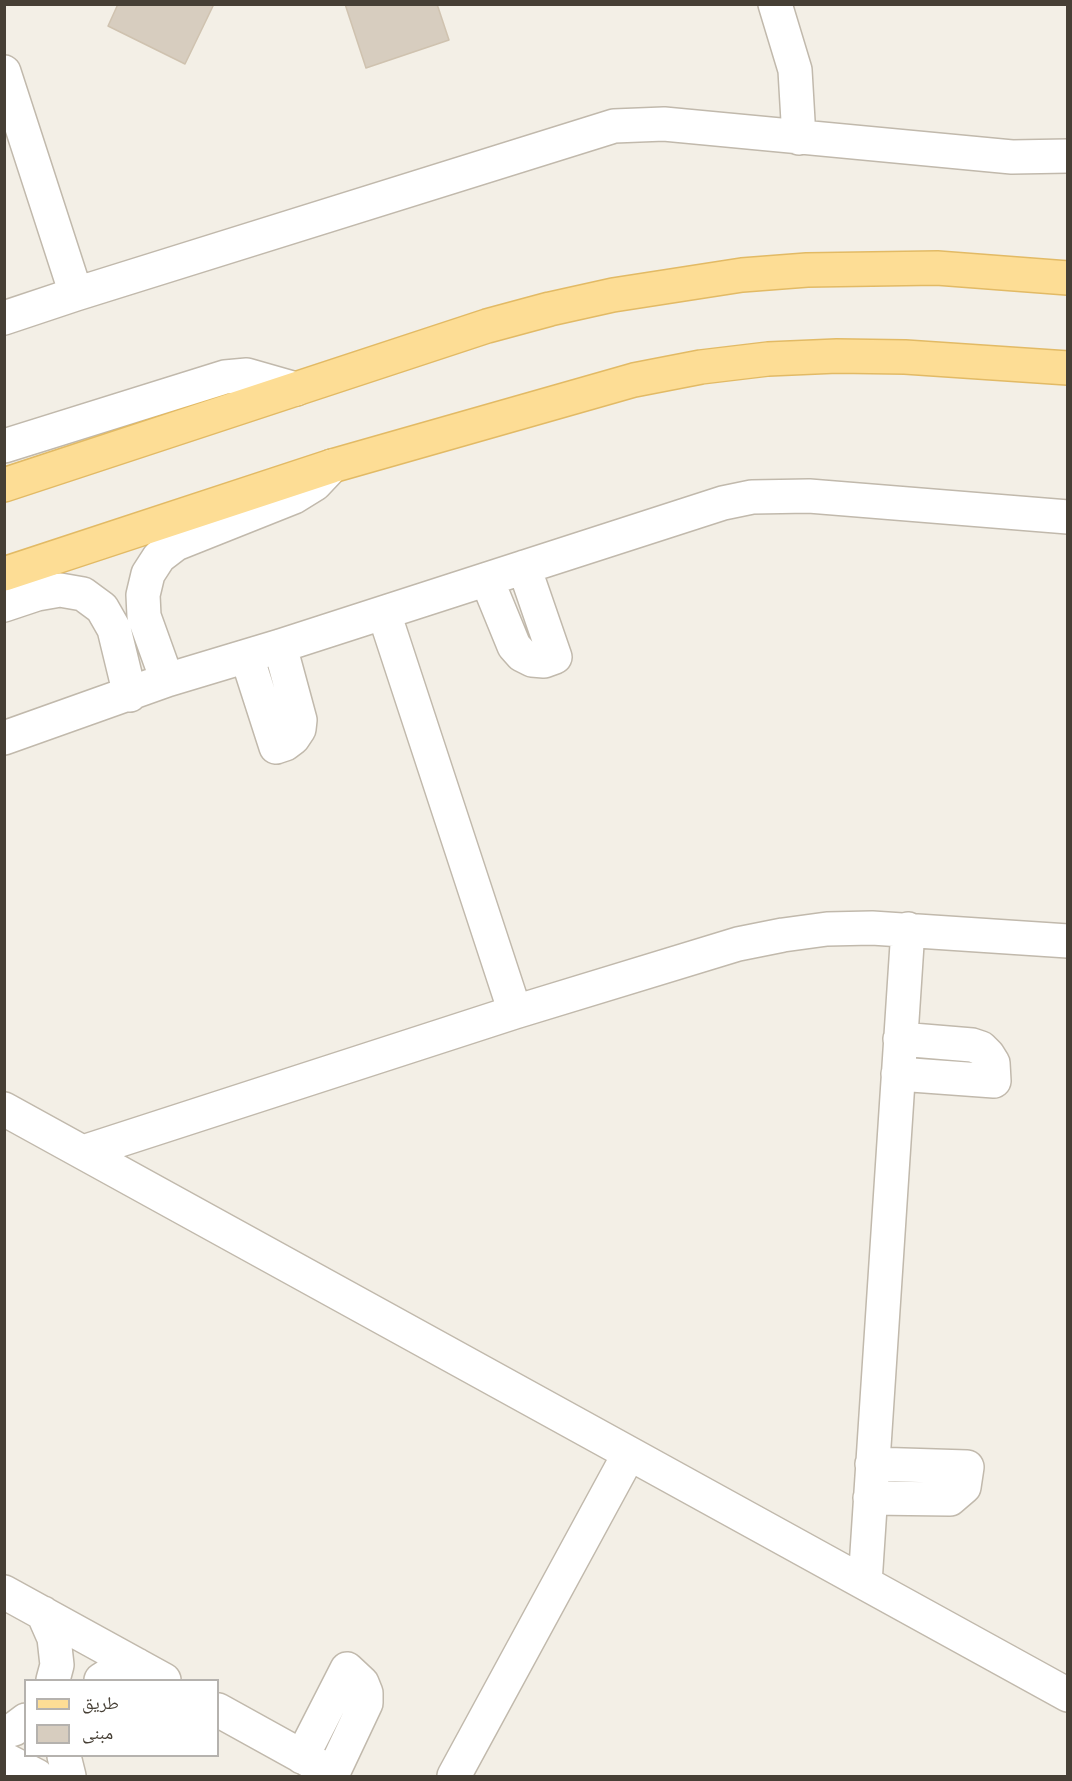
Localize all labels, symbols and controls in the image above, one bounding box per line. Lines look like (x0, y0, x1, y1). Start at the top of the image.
legend (24, 1679, 219, 1757)
text: طريق (82, 1689, 119, 1716)
text: مبنى (82, 1719, 113, 1746)

